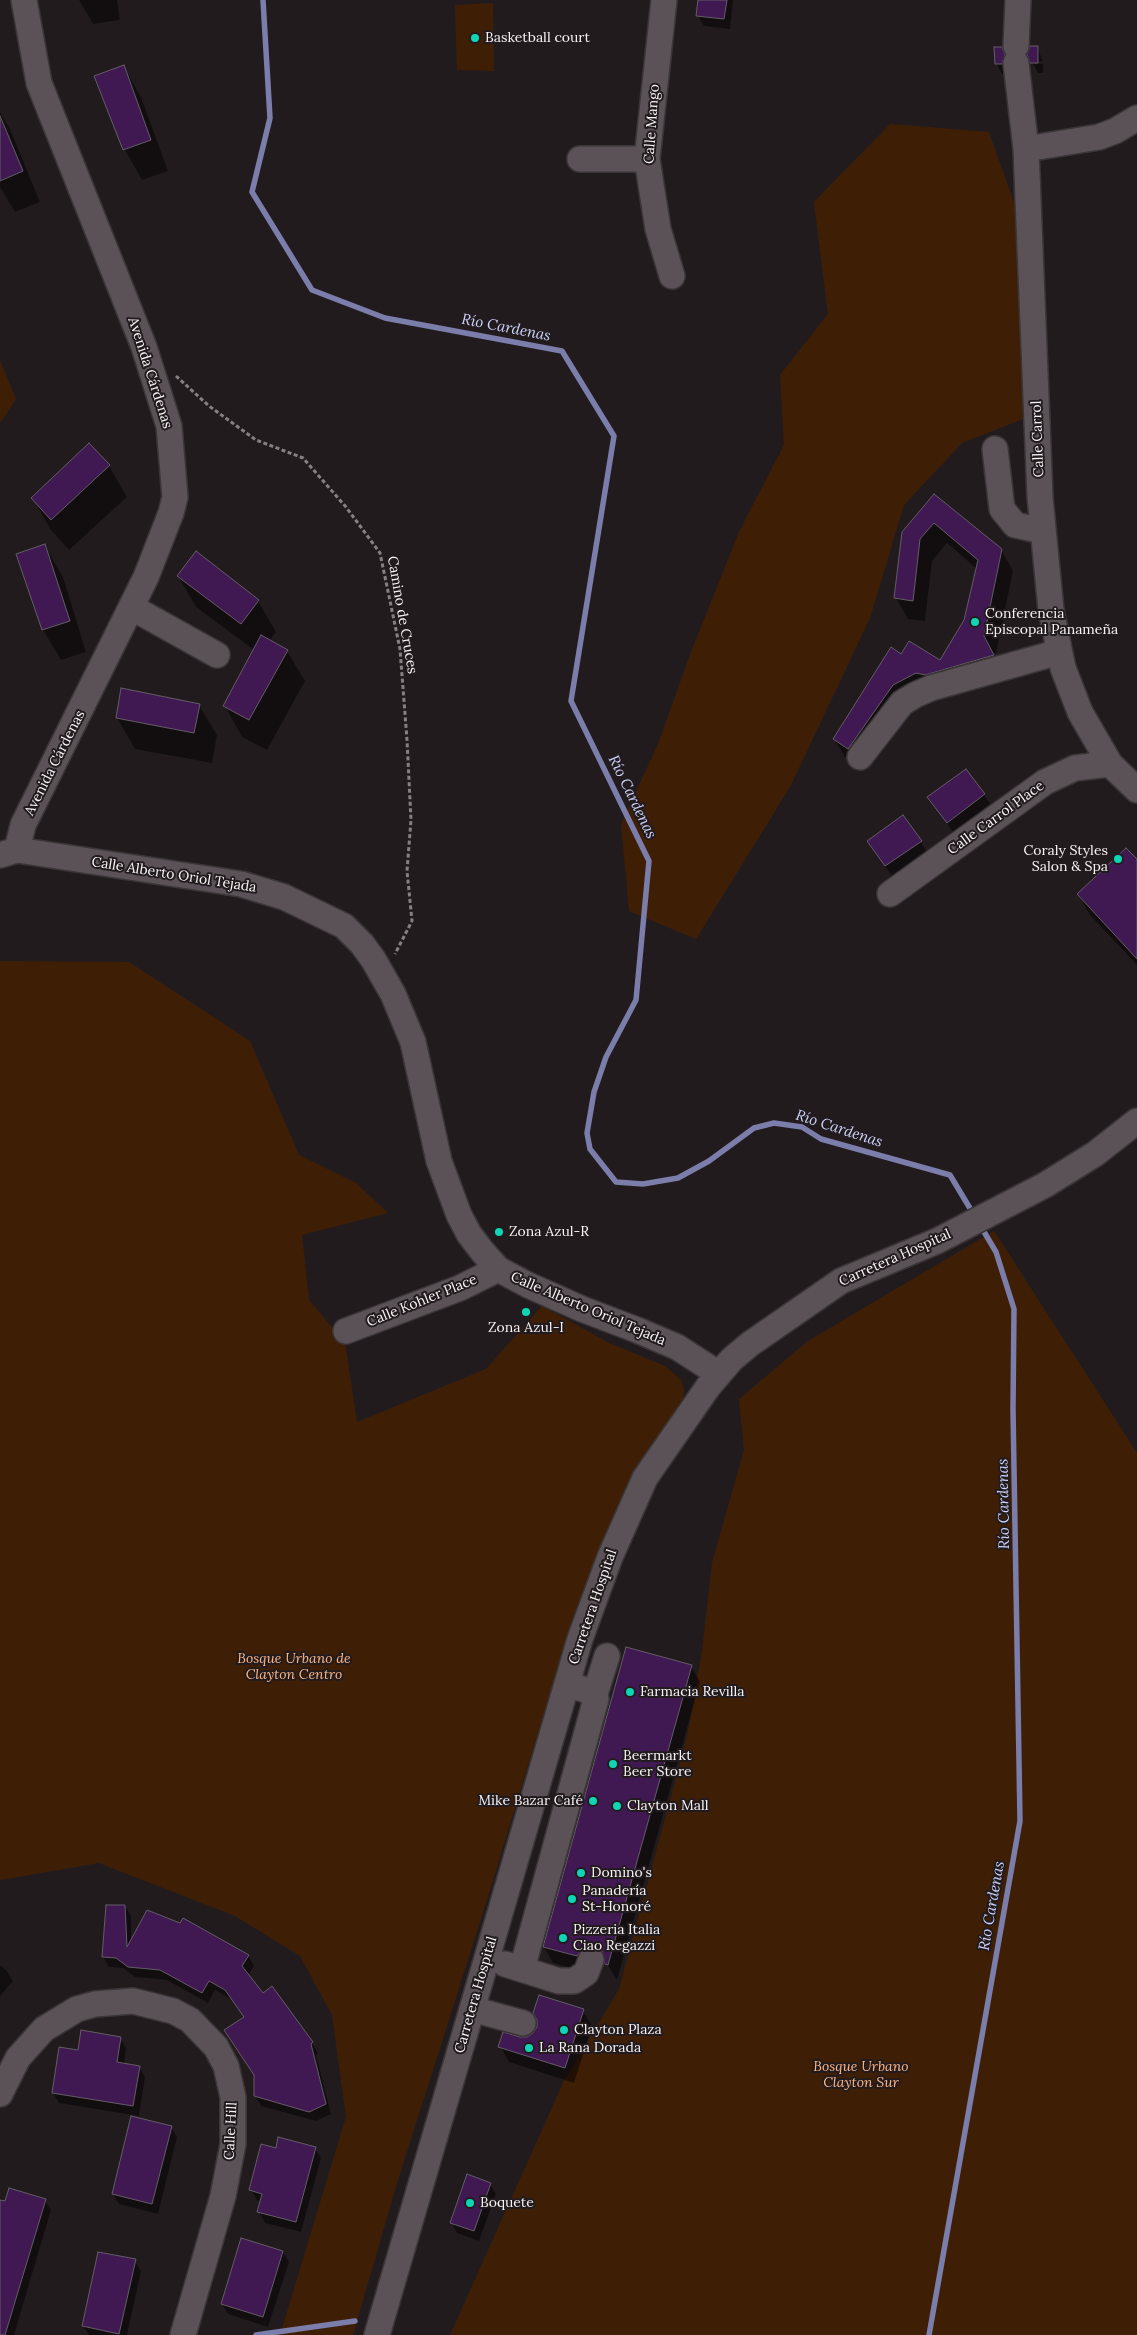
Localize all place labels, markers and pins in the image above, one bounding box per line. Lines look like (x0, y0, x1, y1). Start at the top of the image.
place label: Basketball court (485, 30, 590, 46)
marker: Basketball court (469, 32, 481, 44)
place label: Conferencia Episcopal Panameña (985, 606, 1118, 638)
marker: Conferencia Episcopal Panameña (969, 616, 981, 628)
place label: Coraly Styles Salon & Spa (1023, 843, 1108, 876)
marker: Coraly Styles Salon & Spa (1112, 853, 1124, 865)
place label: Zona Azul-R (509, 1224, 589, 1240)
marker: Zona Azul-R (493, 1226, 505, 1238)
marker: Zona Azul-I (520, 1306, 532, 1318)
place label: Zona Azul-I (488, 1320, 564, 1336)
place label: Farmacia Revilla (640, 1684, 744, 1700)
marker: Farmacia Revilla (624, 1686, 636, 1698)
place label: Beermarkt Beer Store (623, 1748, 692, 1780)
marker: Beermarkt Beer Store (607, 1758, 619, 1770)
place label: Mike Bazar Café (478, 1793, 583, 1809)
marker: Mike Bazar Café (587, 1795, 599, 1807)
place label: Clayton Mall (627, 1798, 709, 1814)
marker: Clayton Mall (611, 1800, 623, 1812)
place label: Domino's (591, 1865, 652, 1881)
marker: Domino's (575, 1867, 587, 1879)
place label: Panadería St-Honoré (582, 1883, 651, 1915)
marker: Panadería St-Honoré (566, 1893, 578, 1905)
place label: Pizzeria Italia Ciao Regazzi (573, 1922, 660, 1954)
marker: Pizzeria Italia Ciao Regazzi (557, 1932, 569, 1944)
place label: Clayton Plaza (574, 2022, 662, 2038)
marker: Clayton Plaza (558, 2024, 570, 2036)
place label: La Rana Dorada (539, 2040, 641, 2056)
marker: La Rana Dorada (523, 2042, 535, 2054)
place label: Boquete (480, 2195, 534, 2211)
marker: Boquete (464, 2197, 476, 2209)

